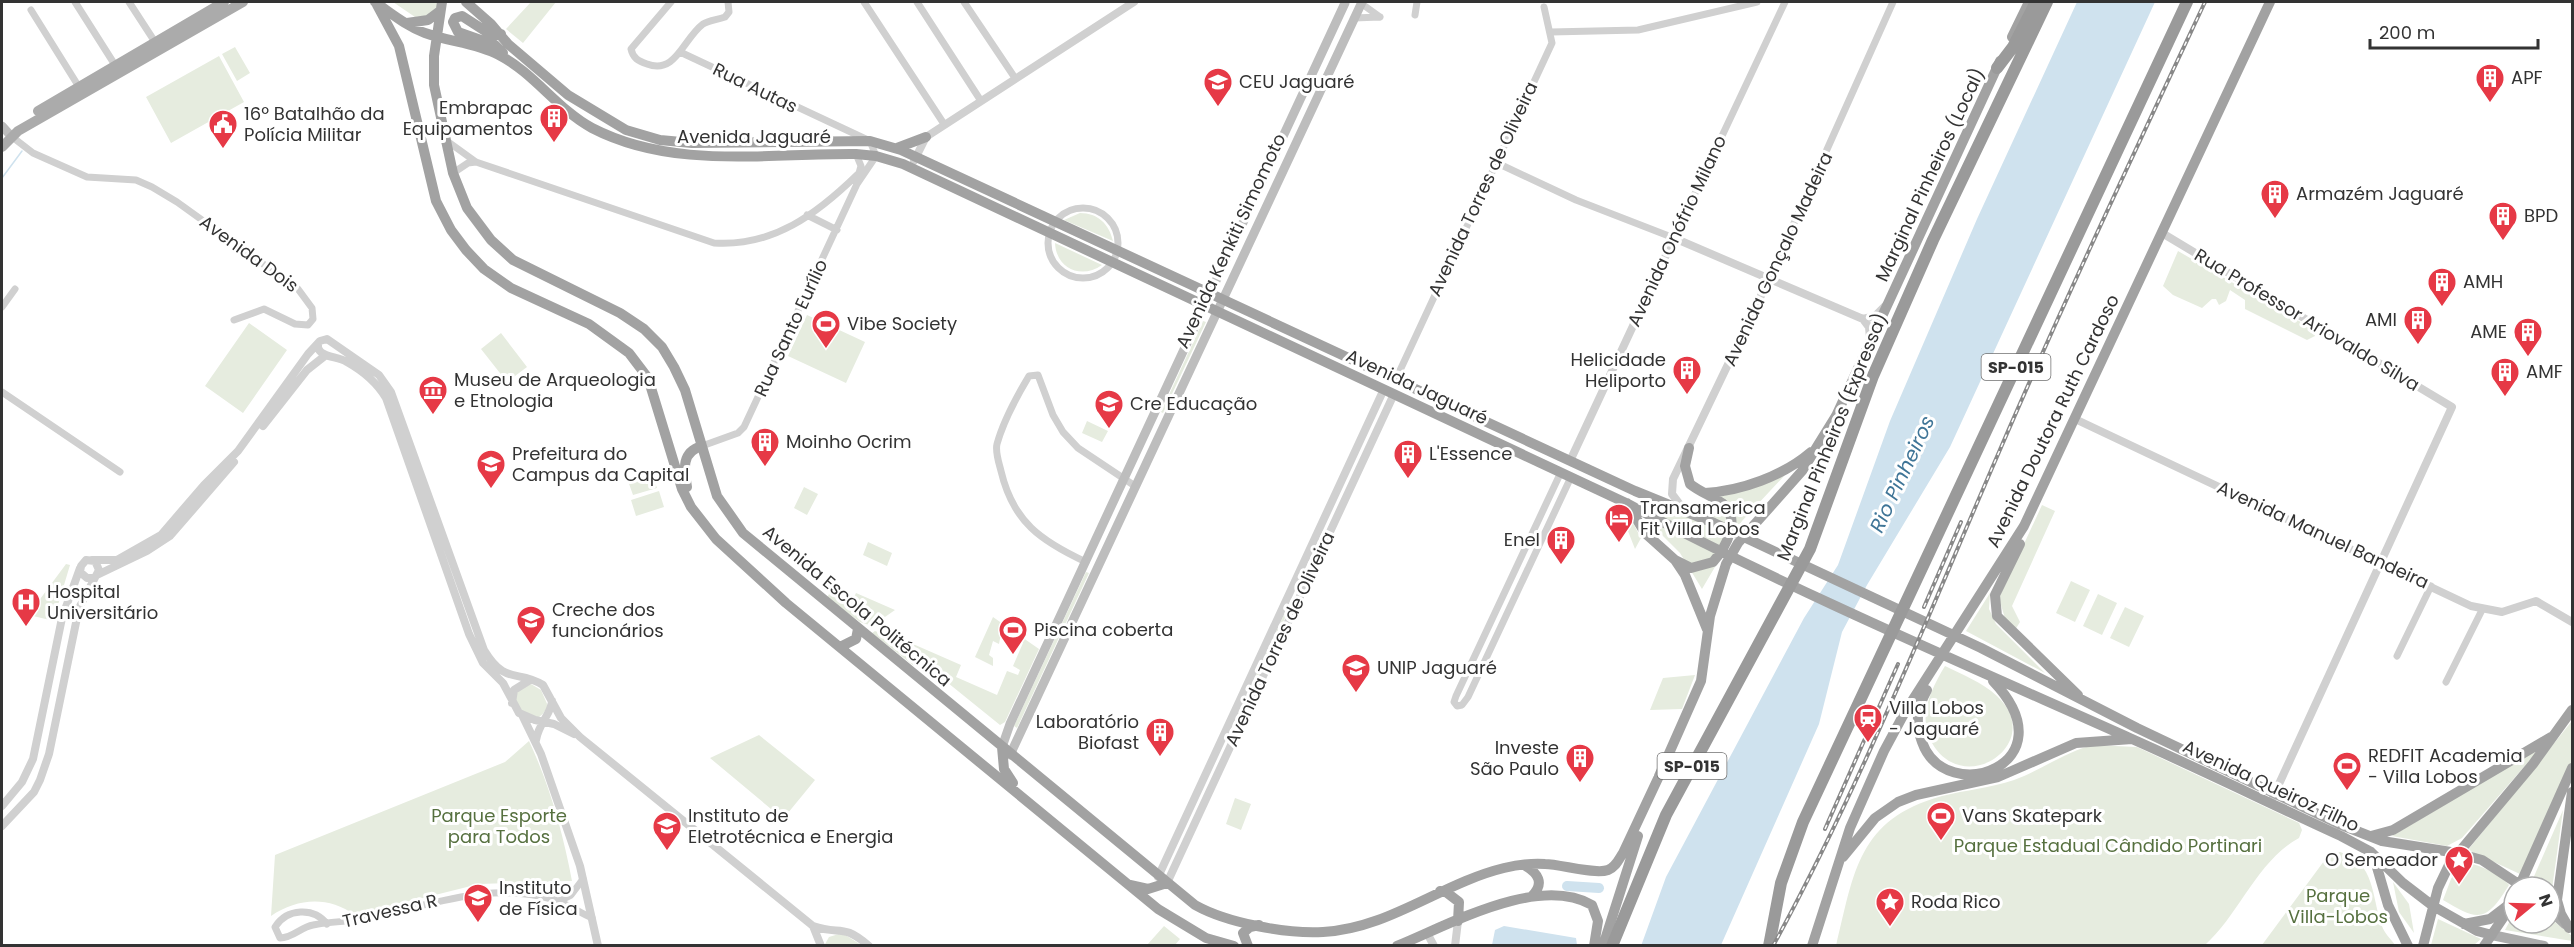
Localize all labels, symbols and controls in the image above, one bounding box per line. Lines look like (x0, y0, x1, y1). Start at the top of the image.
scale bar (2370, 12, 2538, 50)
text: 200 m (2379, 20, 2435, 45)
street label: Rua Autas (709, 56, 802, 119)
building icon: APF (2474, 62, 2506, 104)
street label: Marginal Pinheiros (Local) (1869, 64, 1990, 286)
place label: APF (2511, 65, 2543, 90)
school or university icon: CEU Jaguaré (1202, 66, 1234, 108)
place label: CEU Jaguaré (1239, 69, 1355, 94)
street label: Avenida Torres de Oliveira (1422, 77, 1543, 300)
place label: Embrapac Equipamentos (403, 95, 533, 141)
place label: 16º Batalhão da Polícia Militar (244, 101, 385, 147)
building icon: Embrapac Equipamentos (538, 102, 570, 144)
public building icon: 16º Batalhão da Polícia Militar (207, 108, 239, 150)
street label: Avenida Jaguaré (677, 124, 831, 149)
street label: Avenida Kenkiti Simomoto (1170, 129, 1291, 352)
street label: Avenida Onófrio Milano (1621, 131, 1732, 331)
street label: Avenida Gonçalo Madeira (1717, 148, 1838, 370)
building icon: Armazém Jaguaré (2259, 178, 2291, 220)
place label: Armazém Jaguaré (2296, 181, 2464, 206)
building icon: BPD (2487, 200, 2519, 242)
place label: BPD (2524, 203, 2558, 228)
street label: Avenida Dois (195, 209, 304, 298)
street label: Rua Professor Ariovaldo Silva (2190, 242, 2425, 397)
street label: Rua Santo Eurílio (748, 255, 833, 401)
building icon: AMH (2426, 266, 2458, 308)
place label: AMH (2463, 269, 2503, 294)
street label: Avenida Doutora Ruth Cardoso (1980, 290, 2125, 552)
building icon: AMI (2402, 304, 2434, 346)
place label: AMI (2365, 307, 2397, 332)
sports icon: Vibe Society (810, 308, 842, 350)
street label: Marginal Pinheiros (Expressa) (1770, 309, 1893, 564)
place label: Vibe Society (847, 311, 957, 336)
building icon: AME (2512, 316, 2544, 358)
place label: AME (2470, 319, 2507, 344)
street label: Avenida Jaguaré (1342, 343, 1492, 430)
place label: Helicidade Heliporto (1571, 347, 1666, 393)
building icon: Helicidade Heliporto (1671, 354, 1703, 396)
road number: SP-015 (1982, 354, 2050, 380)
building icon: AMF (2489, 356, 2521, 398)
place label: AMF (2526, 359, 2563, 384)
place label: Museu de Arqueologia e Etnologia (454, 367, 656, 413)
museum icon: Museu de Arqueologia e Etnologia (417, 374, 449, 416)
school or university icon: Cre Educação (1093, 388, 1125, 430)
place label: Cre Educação (1130, 391, 1257, 416)
water label: Rio Pinheiros (1863, 411, 1941, 537)
building icon: Moinho Ocrim (749, 426, 781, 468)
place label: Moinho Ocrim (786, 429, 912, 454)
building icon: L'Essence (1392, 438, 1424, 480)
place label: Prefeitura do Campus da Capital (512, 441, 689, 487)
place label: L'Essence (1429, 441, 1512, 466)
school or university icon: Prefeitura do Campus da Capital (475, 448, 507, 490)
street label: Avenida Manuel Bandeira (2213, 474, 2433, 595)
place label: Transamerica Fit Villa Lobos (1640, 495, 1766, 541)
hotel icon: Transamerica Fit Villa Lobos (1603, 502, 1635, 544)
street label: Avenida Escola Politécnica (758, 519, 957, 692)
building icon: Enel (1545, 524, 1577, 566)
street label: Avenida Torres de Oliveira (1219, 527, 1340, 750)
place label: Enel (1504, 527, 1540, 552)
place label: Hospital Universitário (47, 579, 158, 625)
hospital icon: Hospital Universitário (10, 586, 42, 628)
place label: Creche dos funcionários (552, 597, 664, 643)
school or university icon: Creche dos funcionários (515, 604, 547, 646)
sports icon: Piscina coberta (997, 614, 1029, 656)
place label: Piscina coberta (1034, 617, 1173, 642)
school or university icon: UNIP Jaguaré (1340, 652, 1372, 694)
place label: UNIP Jaguaré (1377, 655, 1497, 680)
place label: Villa Lobos - Jaguaré (1889, 695, 1984, 741)
station icon: Villa Lobos - Jaguaré (1852, 702, 1884, 744)
place label: Laboratório Biofast (1036, 709, 1139, 755)
building icon: Laboratório Biofast (1144, 716, 1176, 758)
street label: Avenida Queiroz Filho (2179, 734, 2363, 837)
place label: Investe São Paulo (1470, 735, 1559, 781)
building icon: Investe São Paulo (1564, 742, 1596, 784)
place label: REDFIT Academia - Villa Lobos (2368, 743, 2523, 789)
sports icon: REDFIT Academia - Villa Lobos (2331, 750, 2363, 792)
road number: SP-015 (1658, 753, 1726, 779)
sports icon: Vans Skatepark (1925, 800, 1957, 842)
park label: Parque Esporte para Todos (431, 803, 567, 849)
place label: Instituto de Eletrotécnica e Energia (688, 803, 893, 849)
place label: Vans Skatepark (1962, 803, 2103, 828)
school or university icon: Instituto de Eletrotécnica e Energia (651, 810, 683, 852)
park label: Parque Estadual Cândido Portinari (1954, 833, 2262, 858)
place icon: O Semeador (2443, 844, 2475, 886)
place label: O Semeador (2325, 847, 2438, 872)
place label: Instituto de Física (499, 875, 578, 921)
north arrow (2502, 875, 2562, 935)
school or university icon: Instituto de Física (462, 882, 494, 924)
park label: Parque Villa-Lobos (2288, 883, 2388, 929)
place icon: Roda Rico (1874, 886, 1906, 928)
street label: Travessa R (340, 887, 440, 934)
place label: Roda Rico (1911, 889, 2000, 914)
text: N (2533, 891, 2559, 910)

